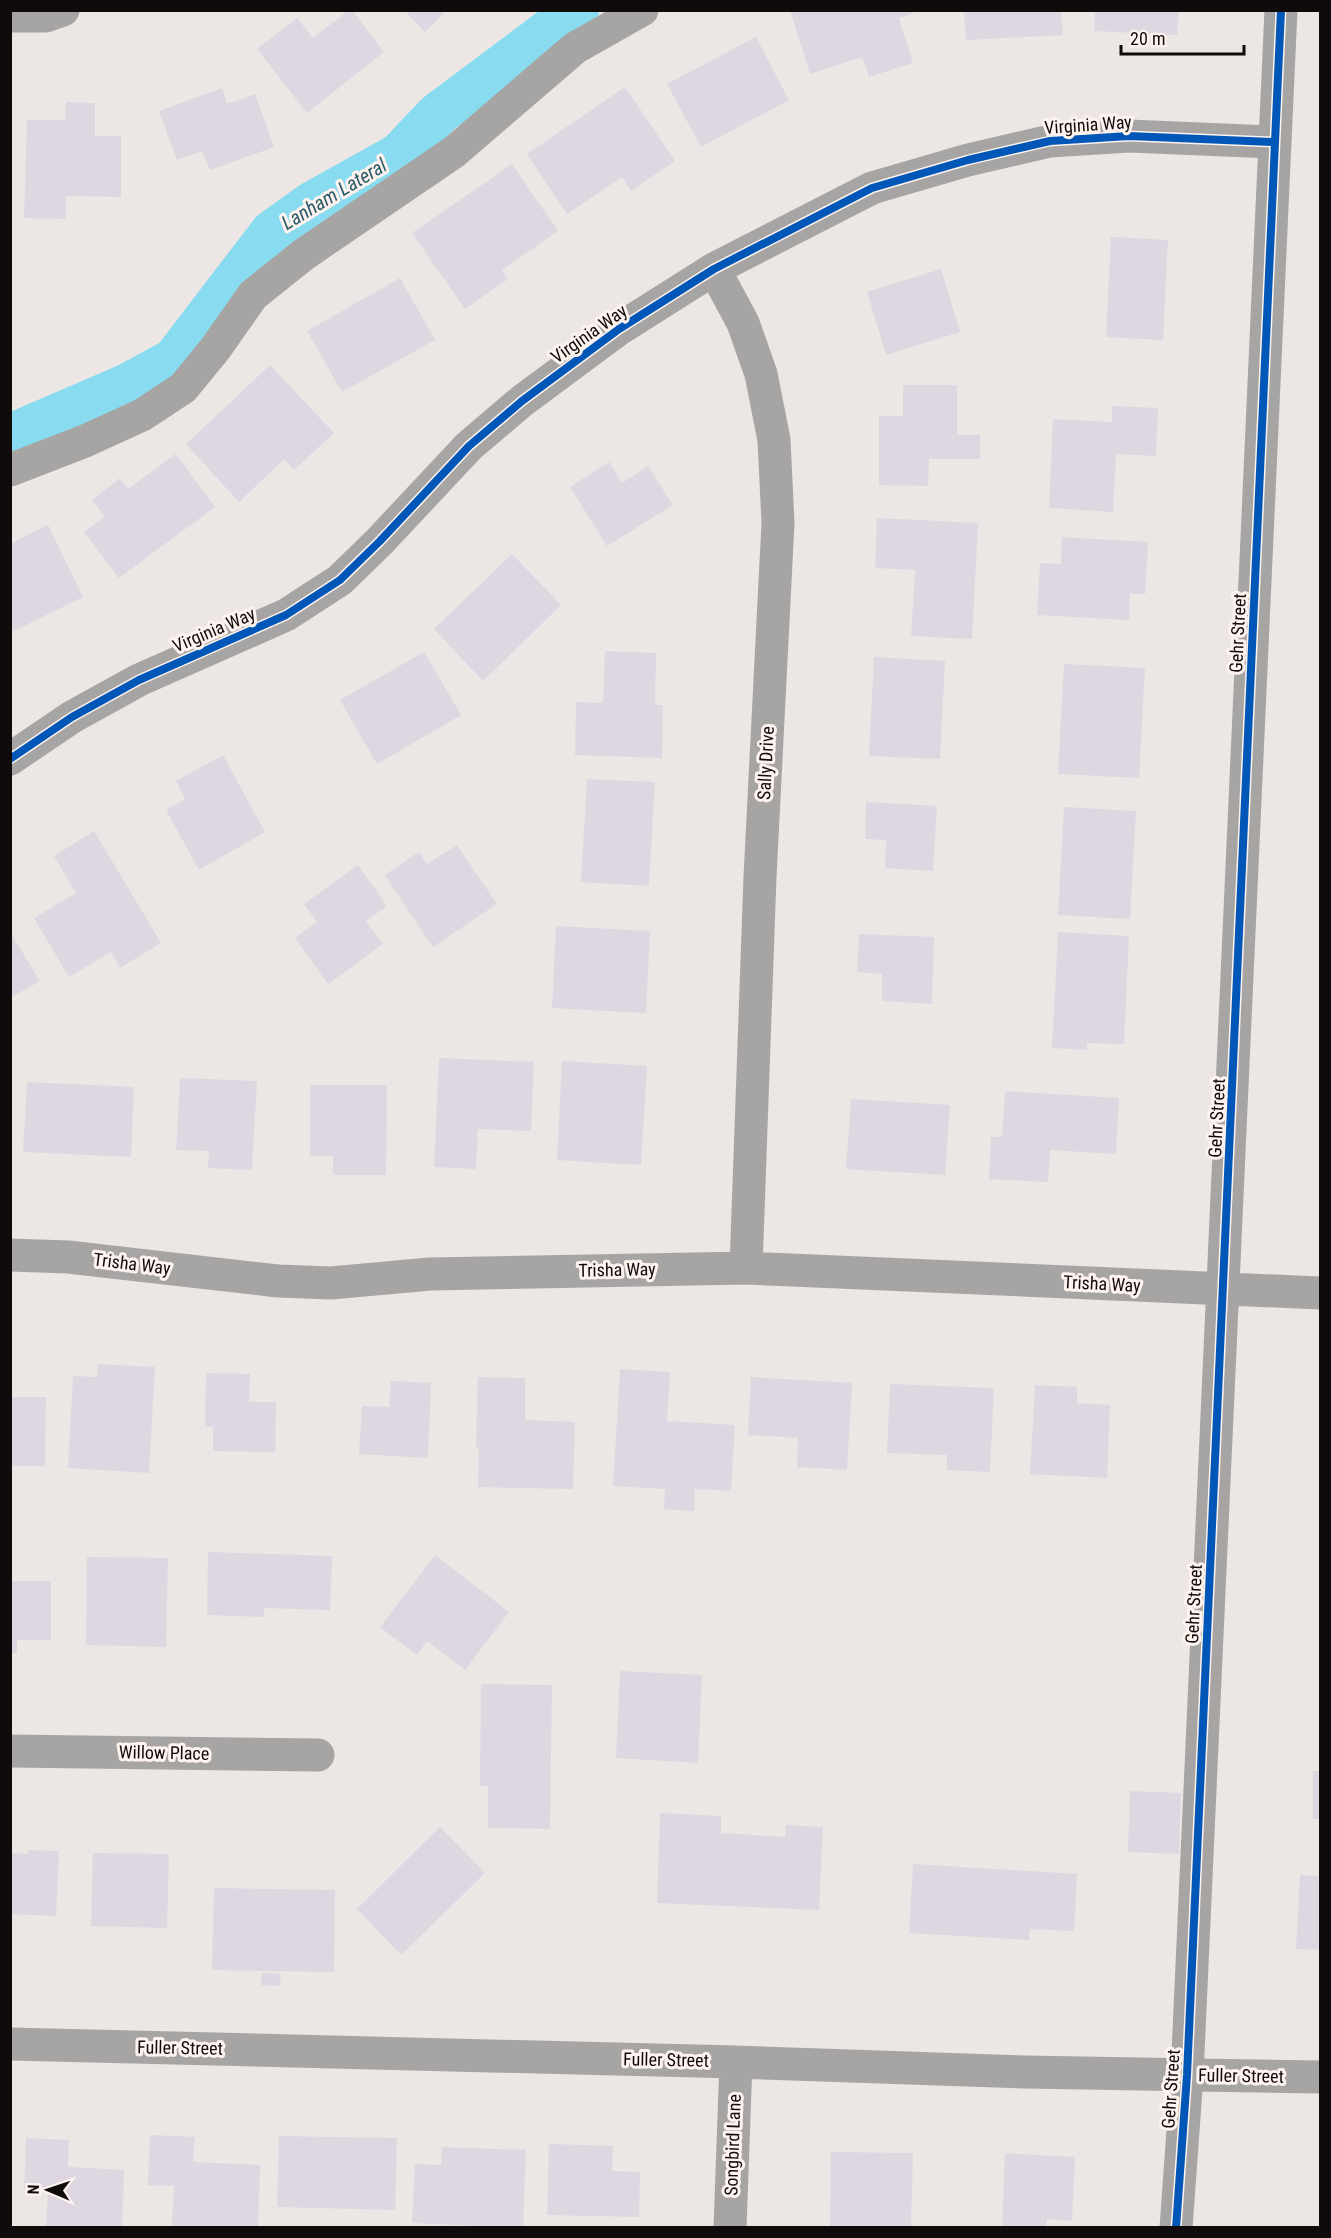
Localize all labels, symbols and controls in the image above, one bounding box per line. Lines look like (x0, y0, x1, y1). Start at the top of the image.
scale bar (1121, 18, 1244, 56)
text: 20 m (1130, 28, 1165, 49)
street label: Virginia Way (1044, 111, 1133, 138)
water label: Lanham Lateral (277, 153, 391, 235)
street label: Virginia Way (547, 300, 631, 367)
street label: Gehr Street (1225, 593, 1250, 673)
street label: Virginia Way (169, 603, 259, 656)
street label: Sally Drive (753, 726, 778, 800)
street label: Gehr Street (1204, 1078, 1229, 1158)
street label: Trisha Way (92, 1248, 172, 1279)
street label: Trisha Way (578, 1258, 656, 1281)
street label: Trisha Way (1063, 1271, 1142, 1296)
street label: Gehr Street (1181, 1564, 1206, 1644)
street label: Willow Place (119, 1741, 209, 1764)
street label: Fuller Street (137, 2036, 223, 2059)
street label: Fuller Street (623, 2048, 709, 2071)
street label: Gehr Street (1157, 2049, 1184, 2129)
street label: Fuller Street (1198, 2064, 1284, 2087)
street label: Songbird Lane (720, 2094, 745, 2196)
north arrow (18, 2160, 78, 2220)
text: N (24, 2184, 43, 2195)

